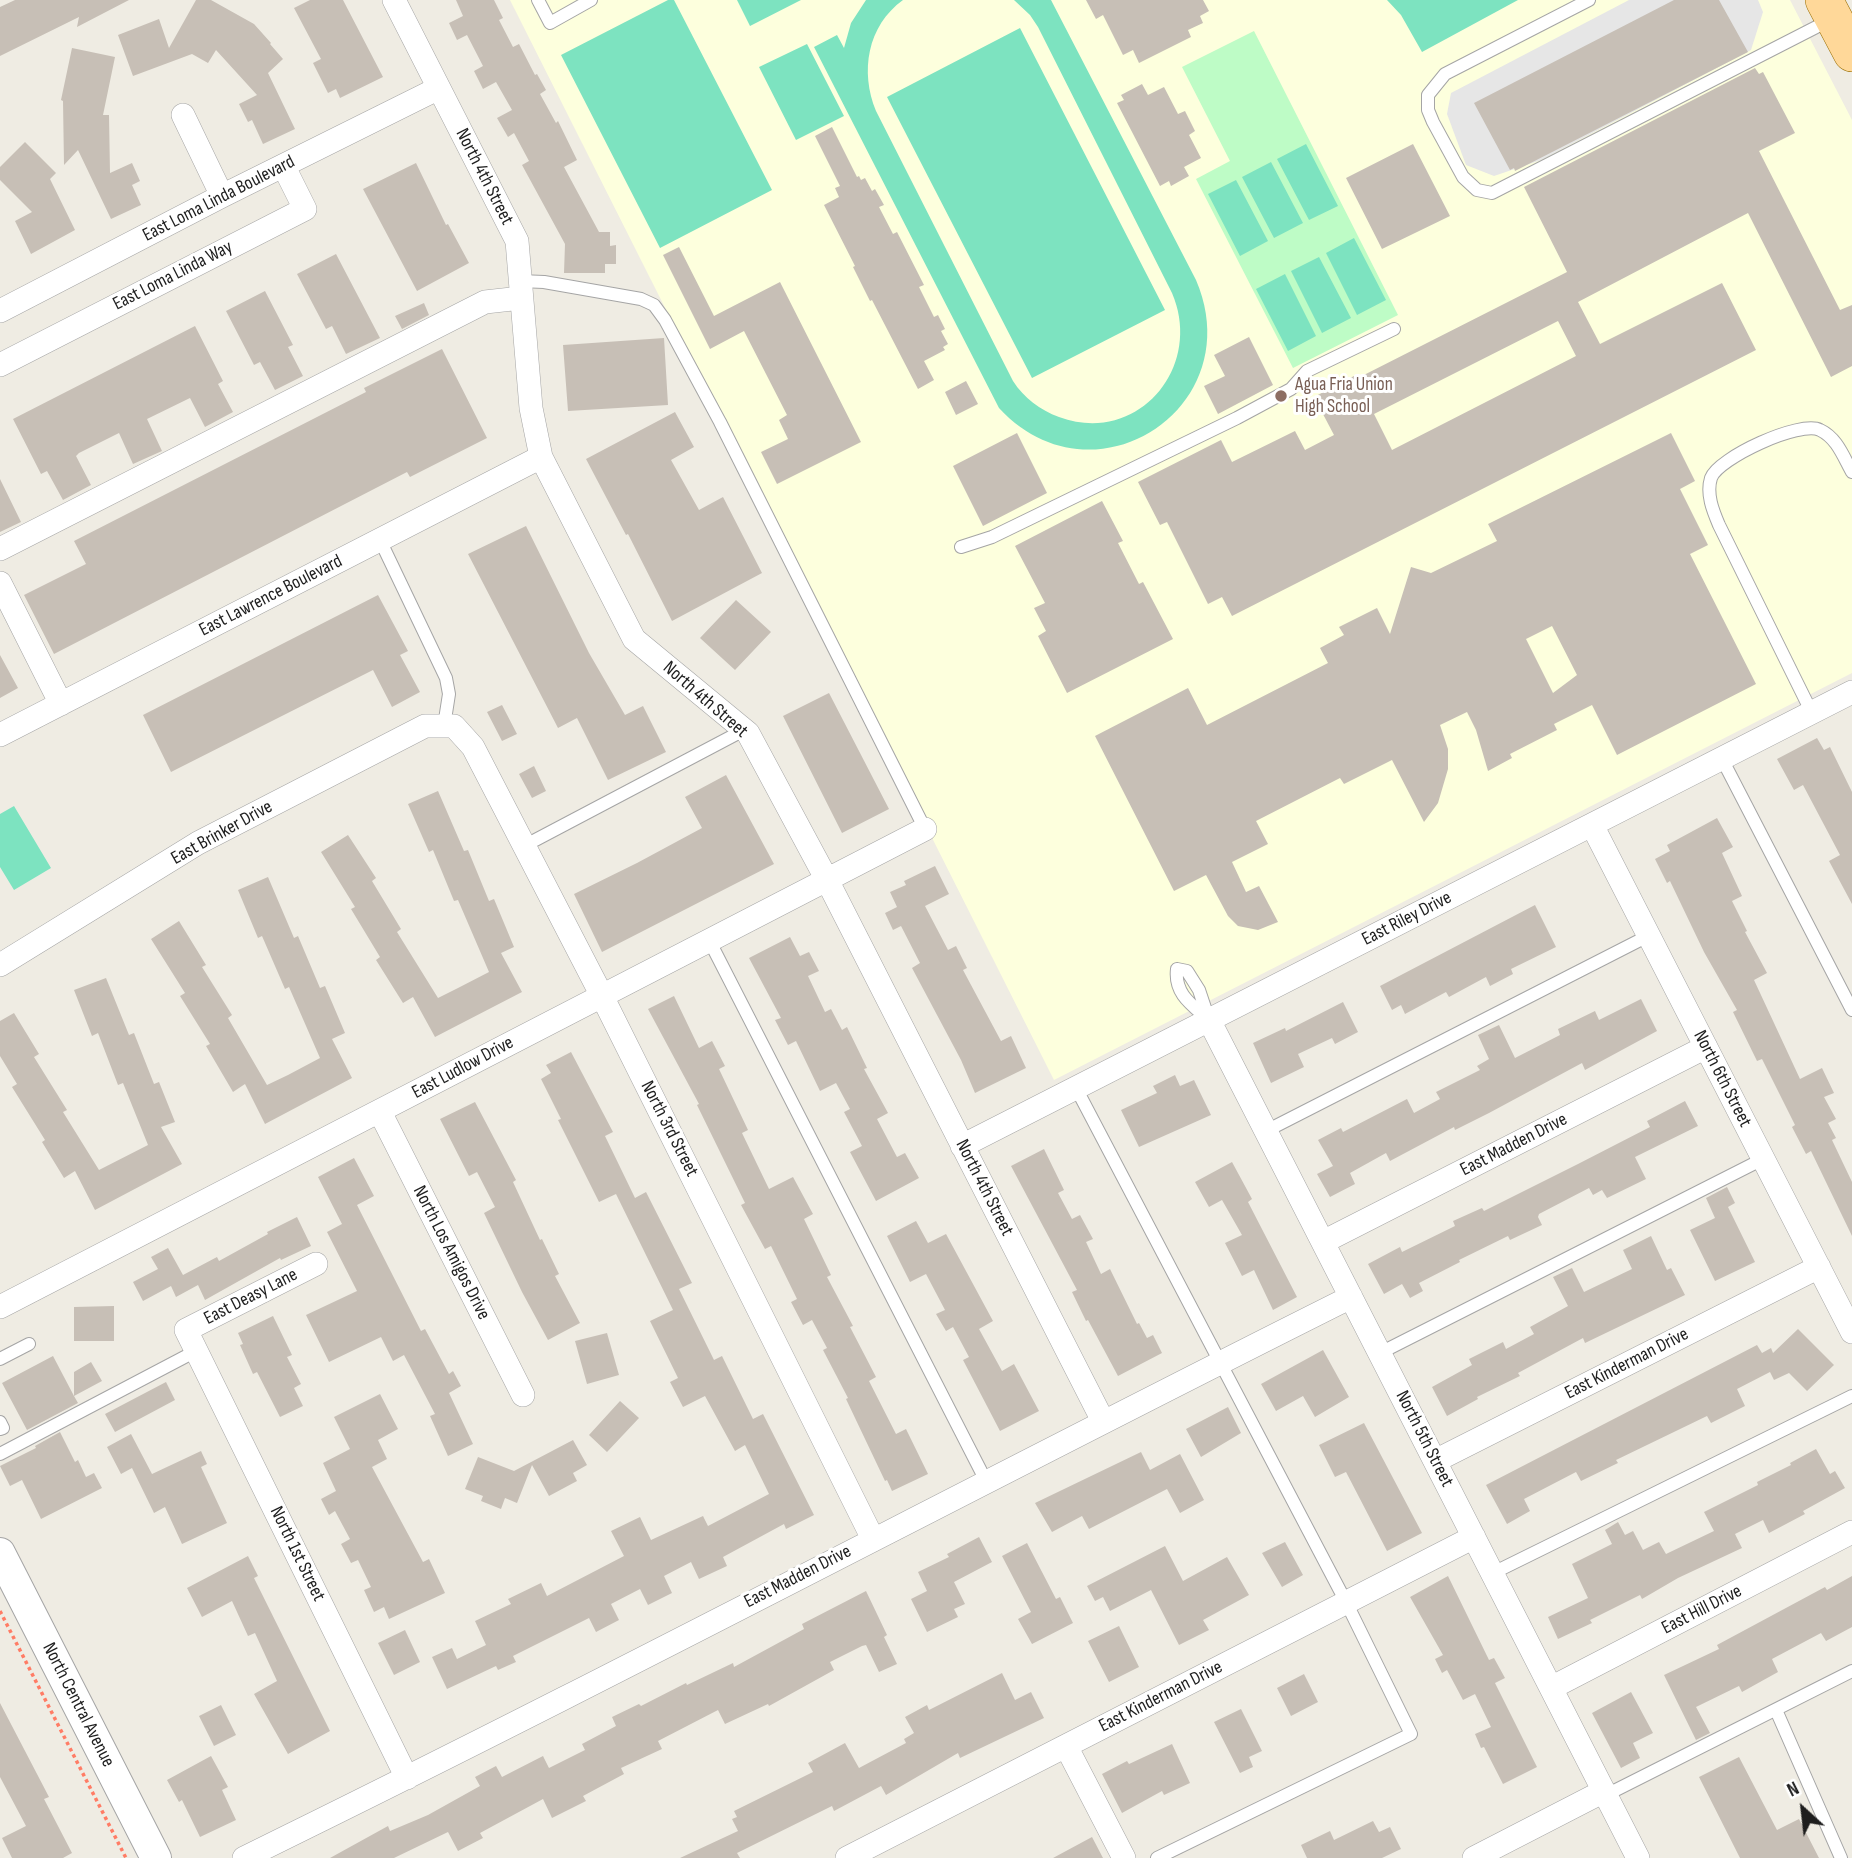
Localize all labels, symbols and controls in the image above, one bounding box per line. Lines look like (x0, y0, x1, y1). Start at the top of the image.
street label: North 4th Street (450, 125, 518, 229)
street label: East Loma Linda Boulevard (139, 151, 299, 247)
street label: East Loma Linda Way (109, 236, 237, 316)
place label: Agua Fria Union High School (1295, 374, 1393, 418)
marker: Agua Fria Union High School (1273, 388, 1289, 404)
street label: East Lawrence Boulevard (196, 550, 346, 642)
street label: North 4th Street (658, 657, 752, 743)
street label: East Brinker Drive (167, 796, 277, 870)
street label: East Riley Drive (1358, 887, 1456, 951)
street label: North 6th Street (1688, 1027, 1756, 1131)
street label: East Ludlow Drive (408, 1032, 518, 1104)
street label: North 3rd Street (635, 1077, 703, 1181)
street label: East Madden Drive (1457, 1108, 1571, 1182)
street label: North 4th Street (950, 1136, 1018, 1240)
street label: North Los Amigos Drive (407, 1182, 495, 1324)
street label: East Deasy Lane (200, 1264, 302, 1330)
street label: East Kinderman Drive (1561, 1323, 1693, 1405)
street label: North 5th Street (1390, 1387, 1458, 1491)
street label: North 1st Street (264, 1503, 330, 1605)
street label: East Madden Drive (741, 1540, 855, 1614)
street label: East Hill Drive (1658, 1580, 1746, 1640)
street label: North Central Avenue (37, 1639, 119, 1771)
street label: East Kinderman Drive (1095, 1656, 1227, 1738)
north arrow (1768, 1774, 1838, 1844)
text: N (1783, 1777, 1803, 1802)

